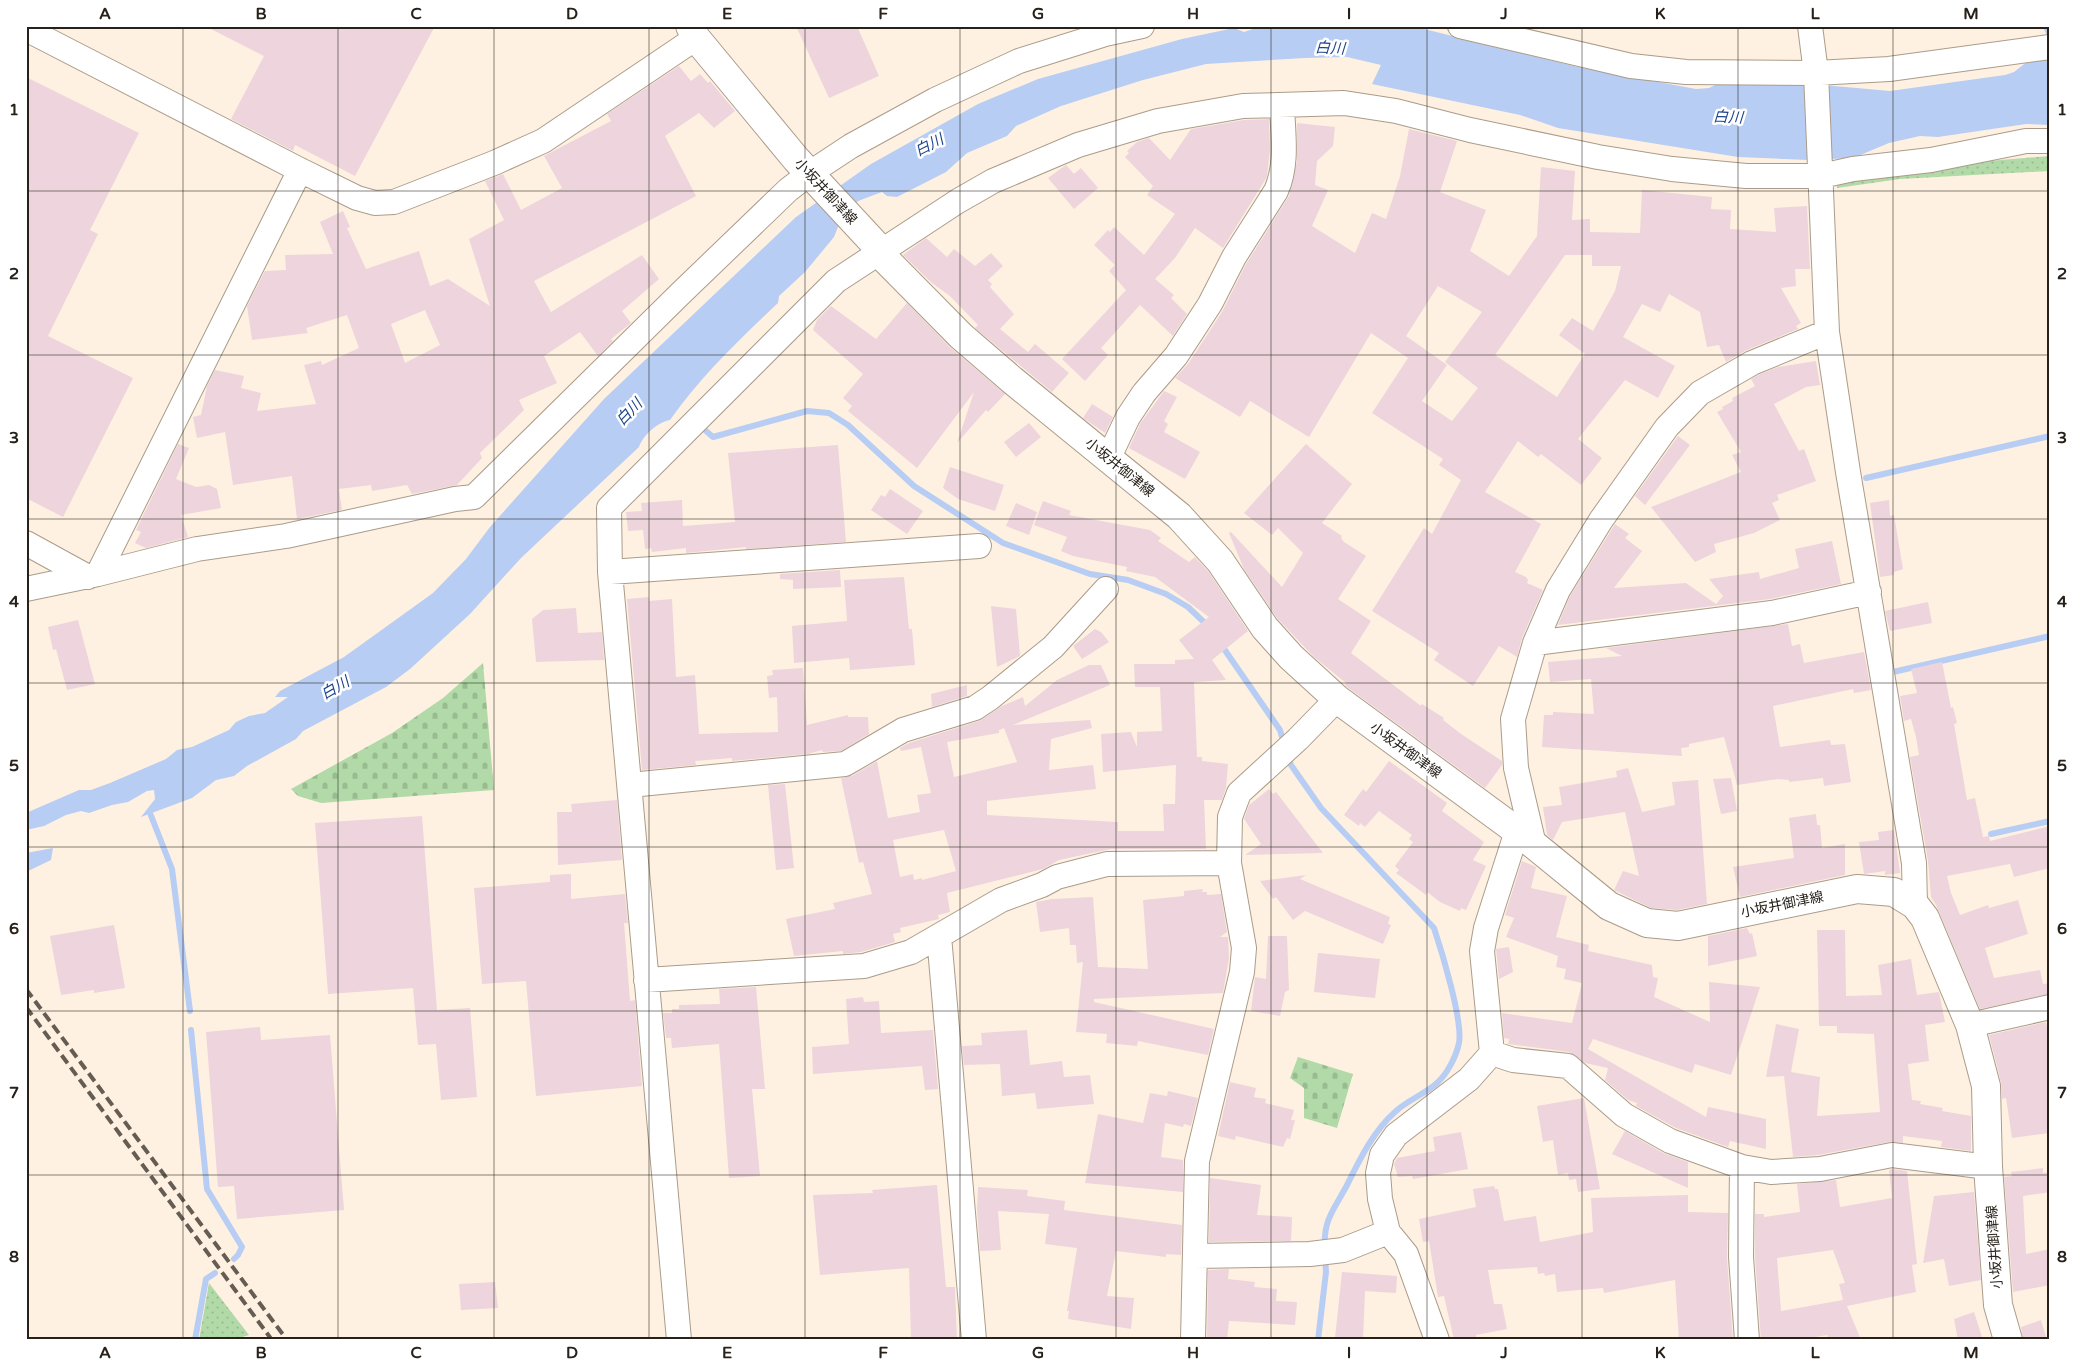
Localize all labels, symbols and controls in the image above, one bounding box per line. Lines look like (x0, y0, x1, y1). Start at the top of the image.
text: A (99, 4, 111, 24)
text: B (255, 4, 267, 24)
text: C (410, 4, 422, 24)
text: D (566, 4, 578, 24)
text: E (722, 4, 732, 24)
text: F (878, 4, 888, 24)
text: G (1032, 4, 1044, 24)
text: H (1187, 4, 1199, 24)
text: I (1347, 4, 1351, 24)
text: J (1499, 4, 1508, 24)
text: K (1655, 4, 1666, 24)
text: L (1810, 4, 1820, 24)
text: M (1963, 4, 1979, 24)
water label: 白川 (1315, 38, 1347, 58)
text: 1 (9, 100, 19, 120)
text: 1 (2057, 100, 2067, 120)
water label: 白川 (1713, 107, 1745, 127)
water label: 白川 (912, 129, 948, 160)
street label: 小坂井御津線 (791, 155, 860, 228)
text: 2 (9, 264, 19, 284)
text: 2 (2057, 264, 2067, 284)
water label: 白川 (612, 394, 647, 429)
text: 3 (9, 428, 19, 448)
text: 3 (2057, 428, 2067, 448)
street label: 小坂井御津線 (1082, 434, 1158, 500)
text: 4 (9, 592, 19, 612)
text: 4 (2057, 592, 2067, 612)
water label: 白川 (318, 672, 354, 703)
street label: 小坂井御津線 (1367, 719, 1445, 782)
text: 5 (9, 756, 19, 776)
text: 5 (2057, 756, 2067, 776)
street label: 小坂井御津線 (1739, 888, 1825, 921)
text: 6 (9, 919, 19, 939)
text: 6 (2057, 919, 2067, 939)
text: 7 (9, 1083, 19, 1103)
text: 7 (2057, 1083, 2067, 1103)
street label: 小坂井御津線 (1983, 1204, 2006, 1289)
text: 8 (9, 1247, 19, 1267)
text: 8 (2057, 1247, 2067, 1267)
text: A (99, 1343, 111, 1363)
text: B (255, 1343, 267, 1363)
text: C (410, 1343, 422, 1363)
text: D (566, 1343, 578, 1363)
text: E (722, 1343, 732, 1363)
text: F (878, 1343, 888, 1363)
text: G (1032, 1343, 1044, 1363)
text: H (1187, 1343, 1199, 1363)
text: I (1347, 1343, 1351, 1363)
text: J (1499, 1343, 1508, 1363)
text: K (1655, 1343, 1666, 1363)
text: L (1810, 1343, 1820, 1363)
text: M (1963, 1343, 1979, 1363)

